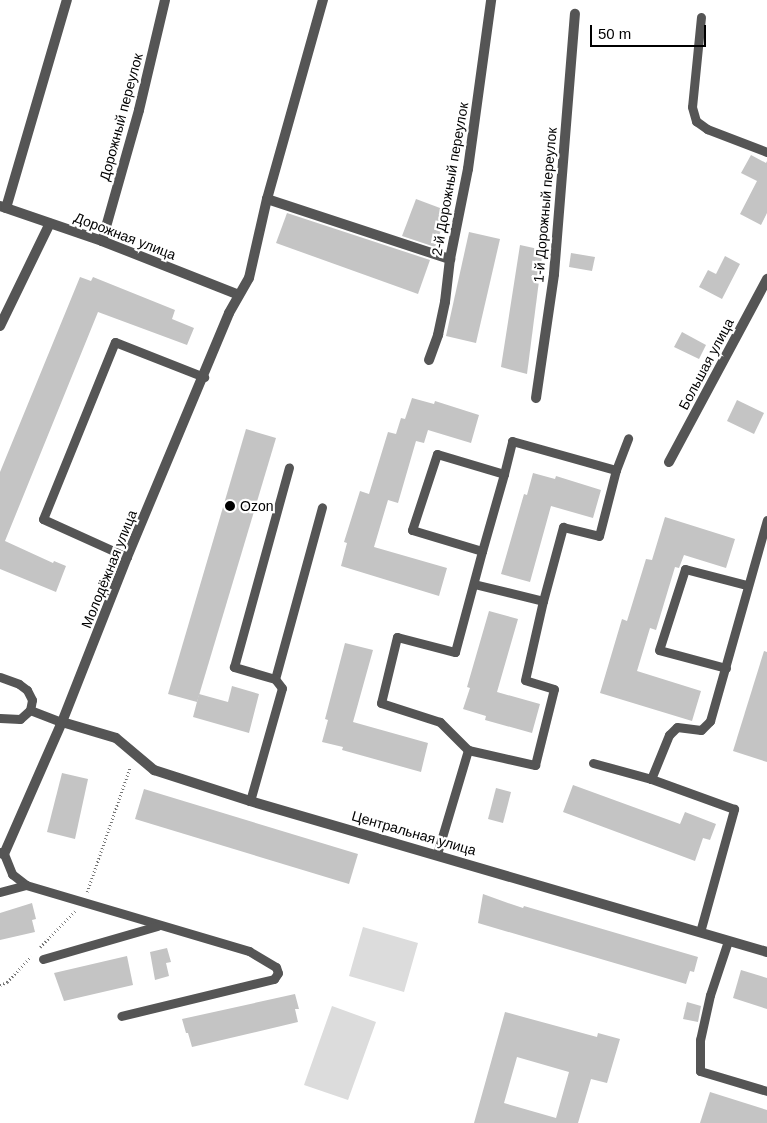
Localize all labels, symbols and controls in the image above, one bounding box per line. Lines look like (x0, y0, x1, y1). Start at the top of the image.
scale bar (592, 15, 708, 47)
text: 50 m (598, 25, 631, 42)
street label: Дорожный переулок (96, 51, 146, 183)
street label: 2-й Дорожный переулок (428, 101, 472, 257)
street label: 1-й Дорожный переулок (530, 127, 560, 283)
street label: Дорожная улица (72, 209, 178, 263)
street label: Большая улица (675, 315, 737, 413)
place label: Ozon (240, 498, 273, 514)
marker: Ozon (224, 500, 236, 512)
street label: Молодёжная улица (78, 507, 140, 631)
street label: Центральная улица (350, 807, 478, 859)

